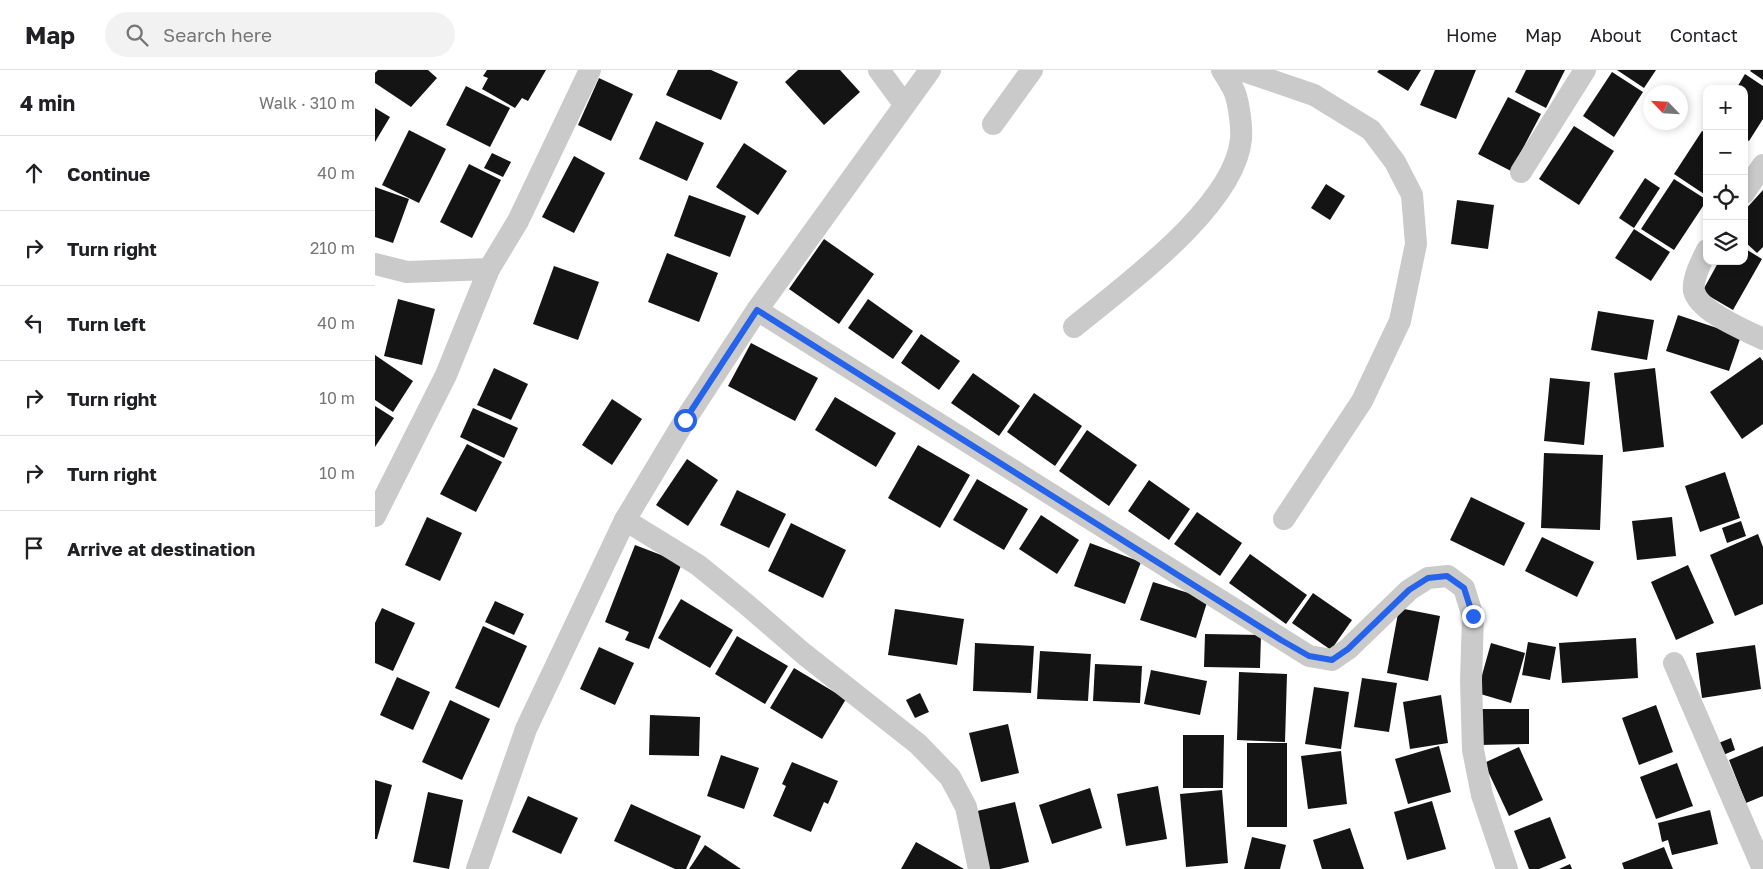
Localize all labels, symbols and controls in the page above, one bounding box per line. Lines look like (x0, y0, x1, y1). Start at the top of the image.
search box (105, 12, 455, 57)
text: Map (25, 20, 75, 49)
icon: search (123, 21, 151, 49)
text: Search here (163, 23, 272, 46)
text: Home (1446, 24, 1497, 46)
text: Map (1525, 24, 1562, 46)
text: About (1590, 24, 1642, 46)
text: Contact (1670, 24, 1738, 46)
north arrow (1643, 85, 1688, 130)
map controls (1703, 85, 1748, 265)
button: + (1703, 85, 1748, 130)
text: 4 min (20, 90, 75, 116)
text: Walk · 310 m (259, 93, 355, 113)
button: − (1703, 130, 1748, 175)
icon: ahead (20, 159, 48, 187)
text: Continue (67, 162, 150, 185)
text: 40 m (317, 163, 355, 183)
button: locate (1703, 175, 1748, 220)
button: layers (1703, 220, 1748, 265)
icon: right (20, 234, 48, 262)
text: Turn right (67, 237, 157, 260)
text: 210 m (310, 238, 355, 258)
icon: left (20, 309, 48, 337)
text: Turn left (67, 312, 146, 335)
text: 40 m (317, 313, 355, 333)
icon: right (20, 384, 48, 412)
text: Turn right (67, 387, 157, 410)
text: 10 m (319, 388, 355, 408)
route start (674, 409, 697, 432)
icon: right (20, 459, 48, 487)
text: Turn right (67, 462, 157, 485)
text: 10 m (319, 463, 355, 483)
icon: arrive (20, 534, 48, 562)
text: Arrive at destination (67, 537, 255, 560)
route end (1462, 605, 1485, 628)

